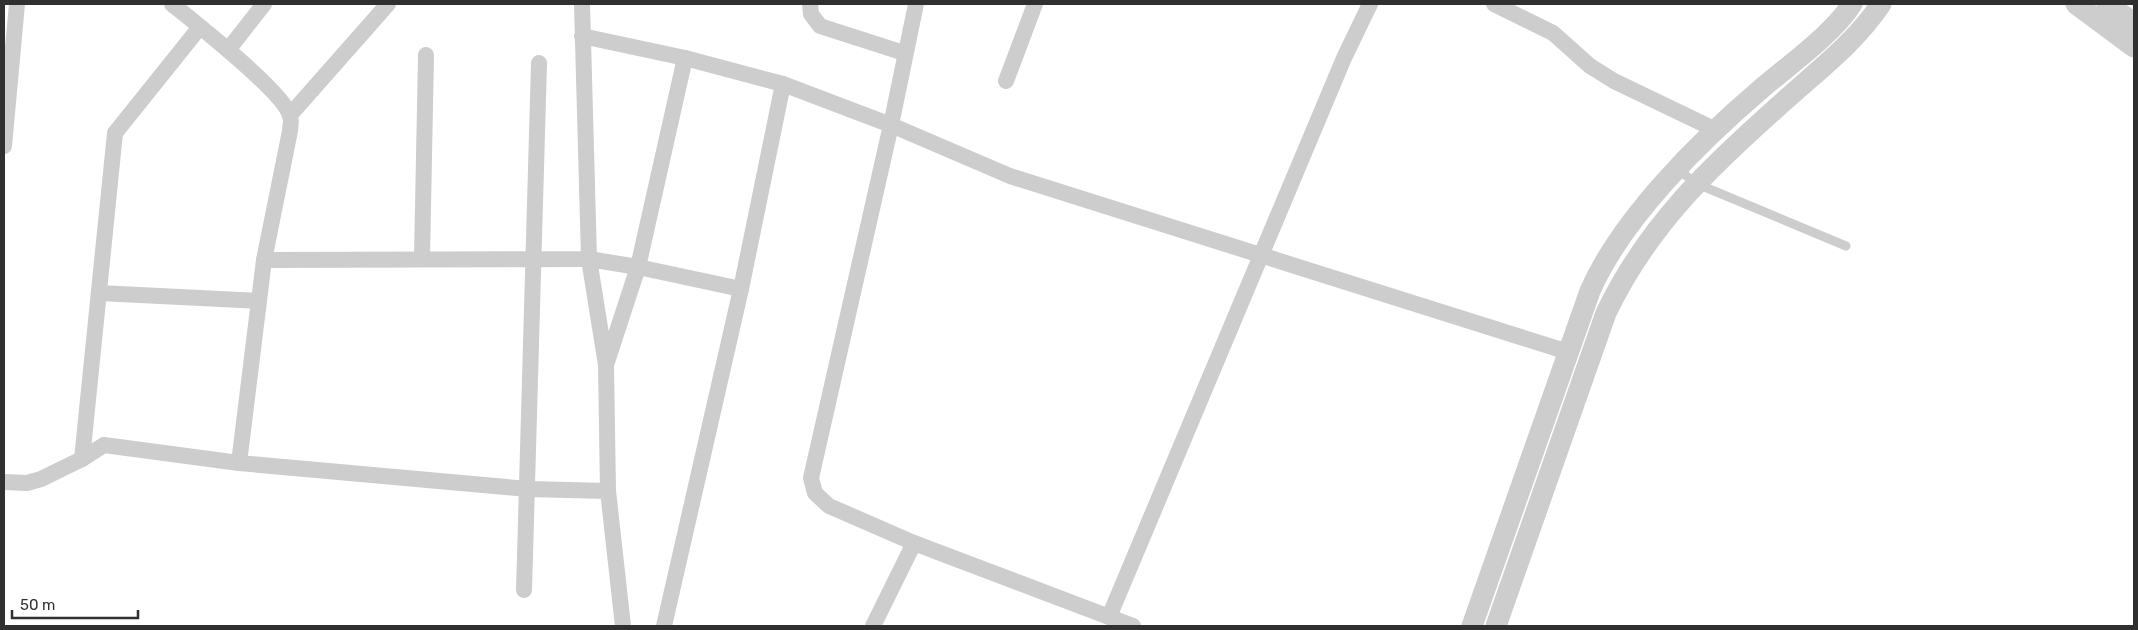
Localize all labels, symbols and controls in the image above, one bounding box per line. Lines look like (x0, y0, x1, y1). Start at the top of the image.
scale bar (12, 588, 139, 620)
text: 50 m (20, 596, 55, 614)

